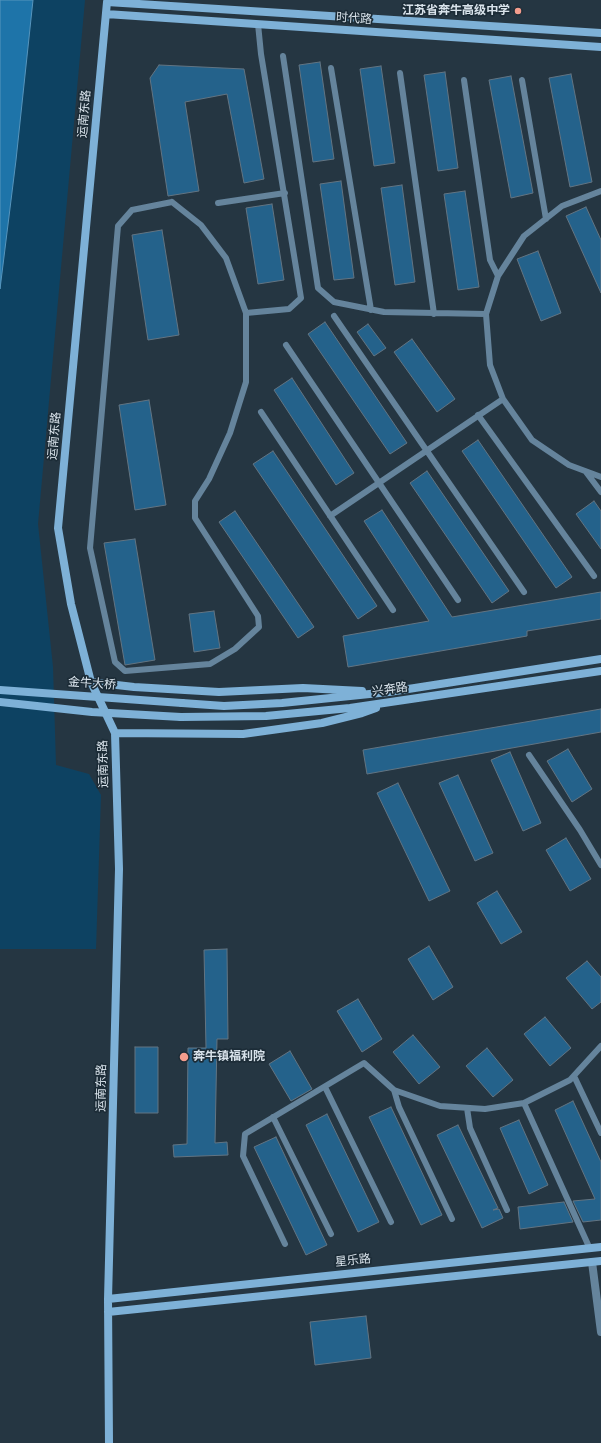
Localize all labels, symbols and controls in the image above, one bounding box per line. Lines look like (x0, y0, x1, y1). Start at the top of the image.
place label: 江苏省奔牛高级中学 (402, 4, 510, 18)
marker: 江苏省奔牛高级中学 (513, 6, 523, 16)
street label: 时代路 (336, 11, 372, 27)
street label: 运南东路 (76, 89, 94, 139)
street label: 运南东路 (46, 411, 64, 461)
street label: 金牛大桥 (68, 675, 116, 693)
street label: 兴奔路 (371, 680, 409, 700)
street label: 运南东路 (96, 740, 112, 788)
place label: 奔牛镇福利院 (193, 1050, 265, 1064)
marker: 奔牛镇福利院 (178, 1051, 190, 1063)
street label: 运南东路 (94, 1064, 110, 1112)
street label: 星乐路 (334, 1252, 372, 1270)

